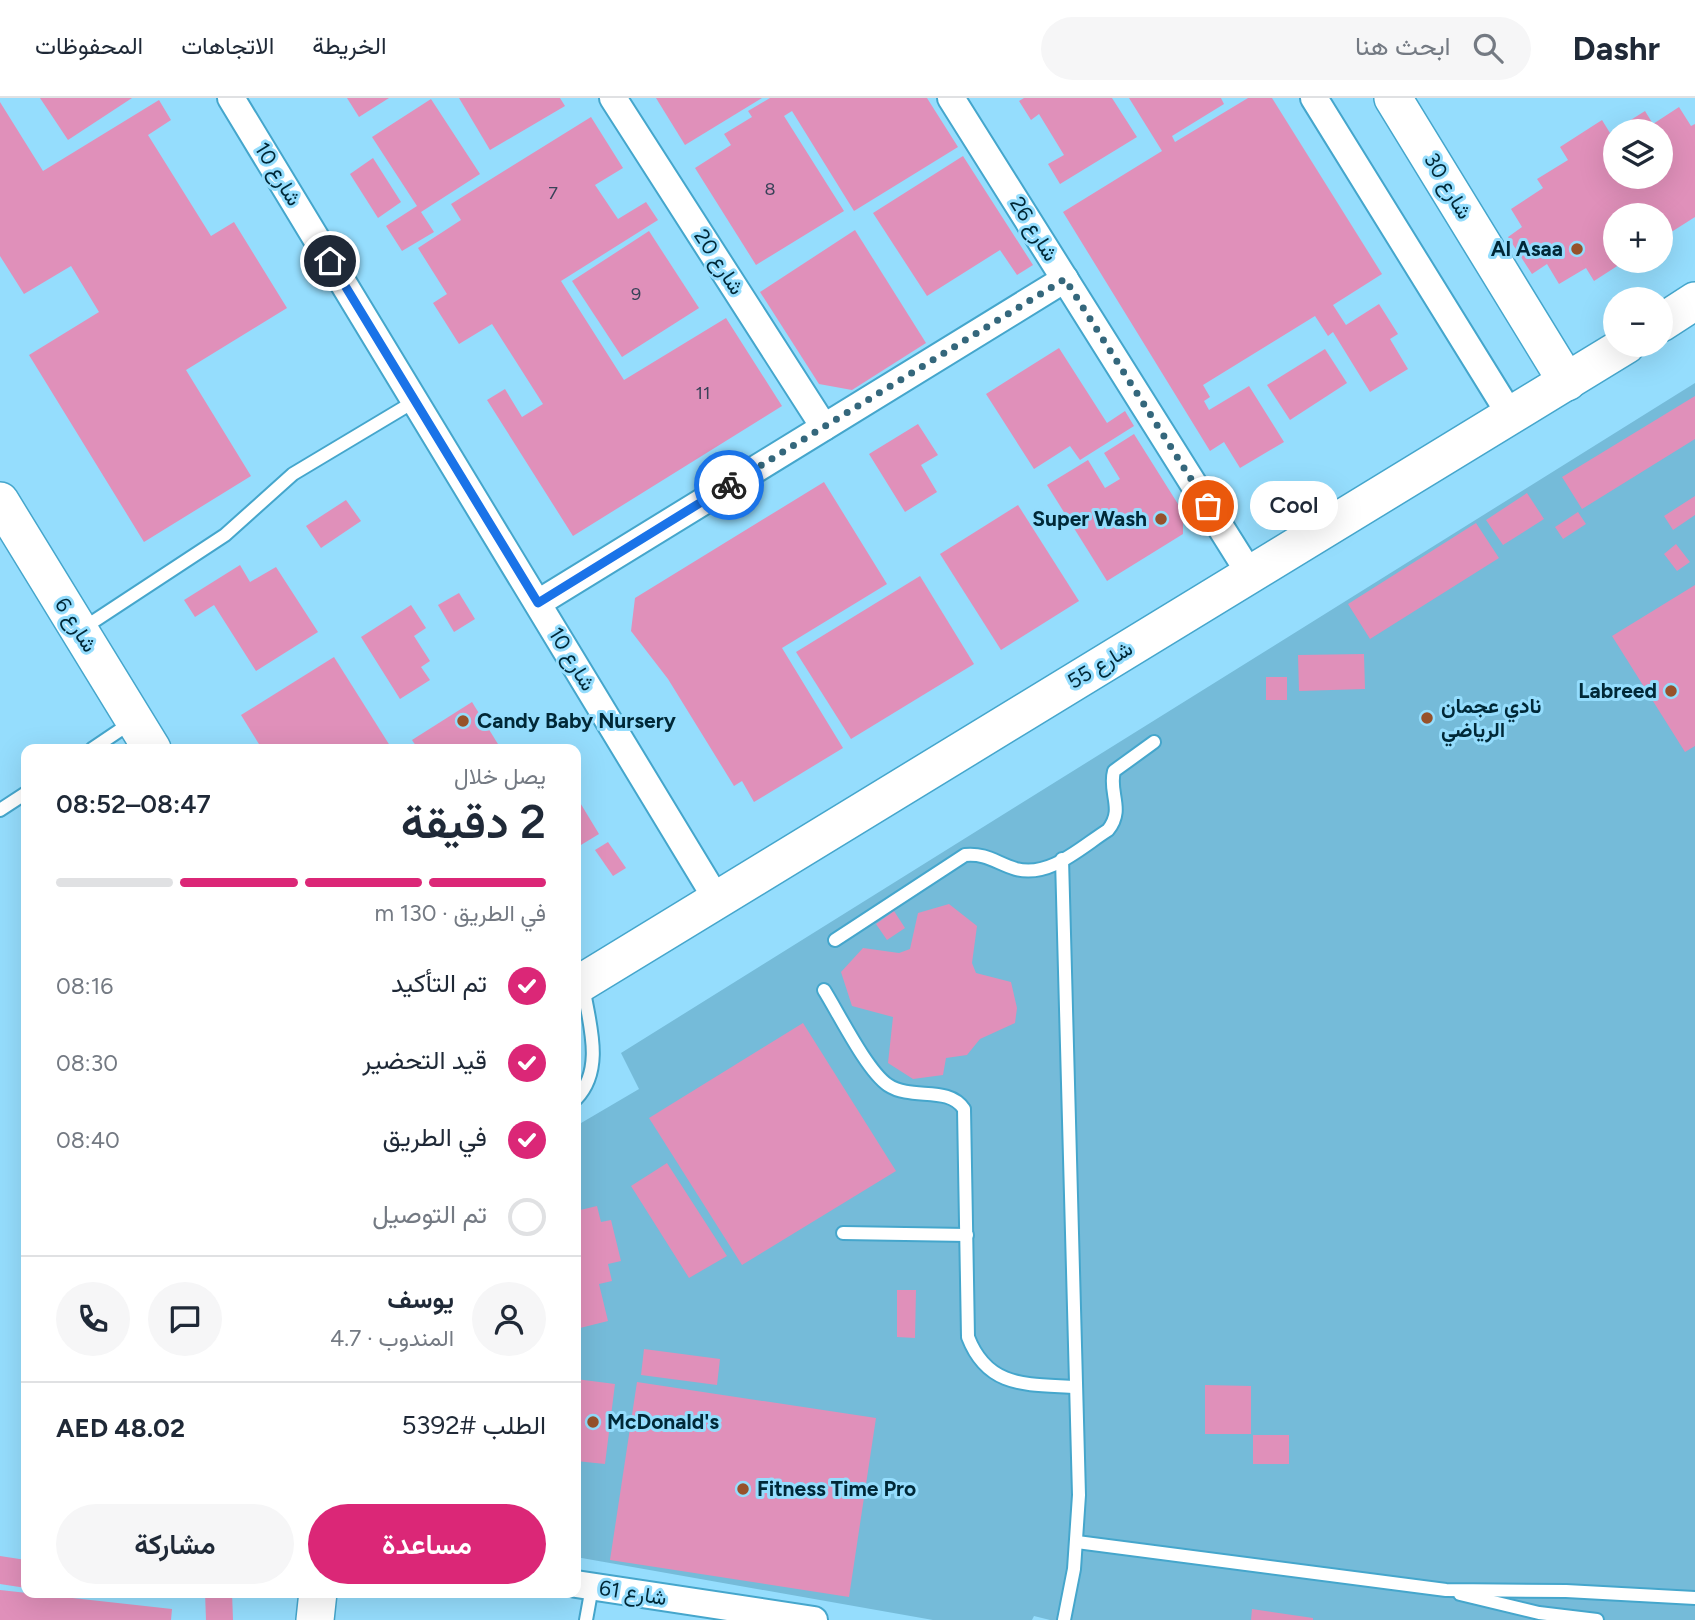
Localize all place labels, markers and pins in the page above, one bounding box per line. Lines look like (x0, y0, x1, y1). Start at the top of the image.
pin (300, 231, 360, 291)
place label: Al Asaa (1491, 236, 1563, 261)
marker: Al Asaa (1569, 241, 1585, 257)
pin (1178, 476, 1238, 536)
callout: Cool (1250, 482, 1338, 530)
place label: Super Wash (1032, 506, 1147, 531)
marker: Super Wash (1153, 511, 1169, 527)
place label: Labreed (1578, 678, 1657, 703)
marker: Labreed (1663, 683, 1679, 699)
place label: نادي عجمان الرياضي (1441, 693, 1542, 747)
place label: Candy Baby Nursery (477, 708, 677, 733)
marker: نادي عجمان الرياضي (1419, 710, 1435, 726)
marker: Candy Baby Nursery (455, 713, 471, 729)
place label: McDonald's (607, 1409, 719, 1434)
marker: McDonald's (585, 1414, 601, 1430)
place label: Fitness Time Pro (757, 1476, 916, 1501)
marker: Fitness Time Pro (735, 1481, 751, 1497)

